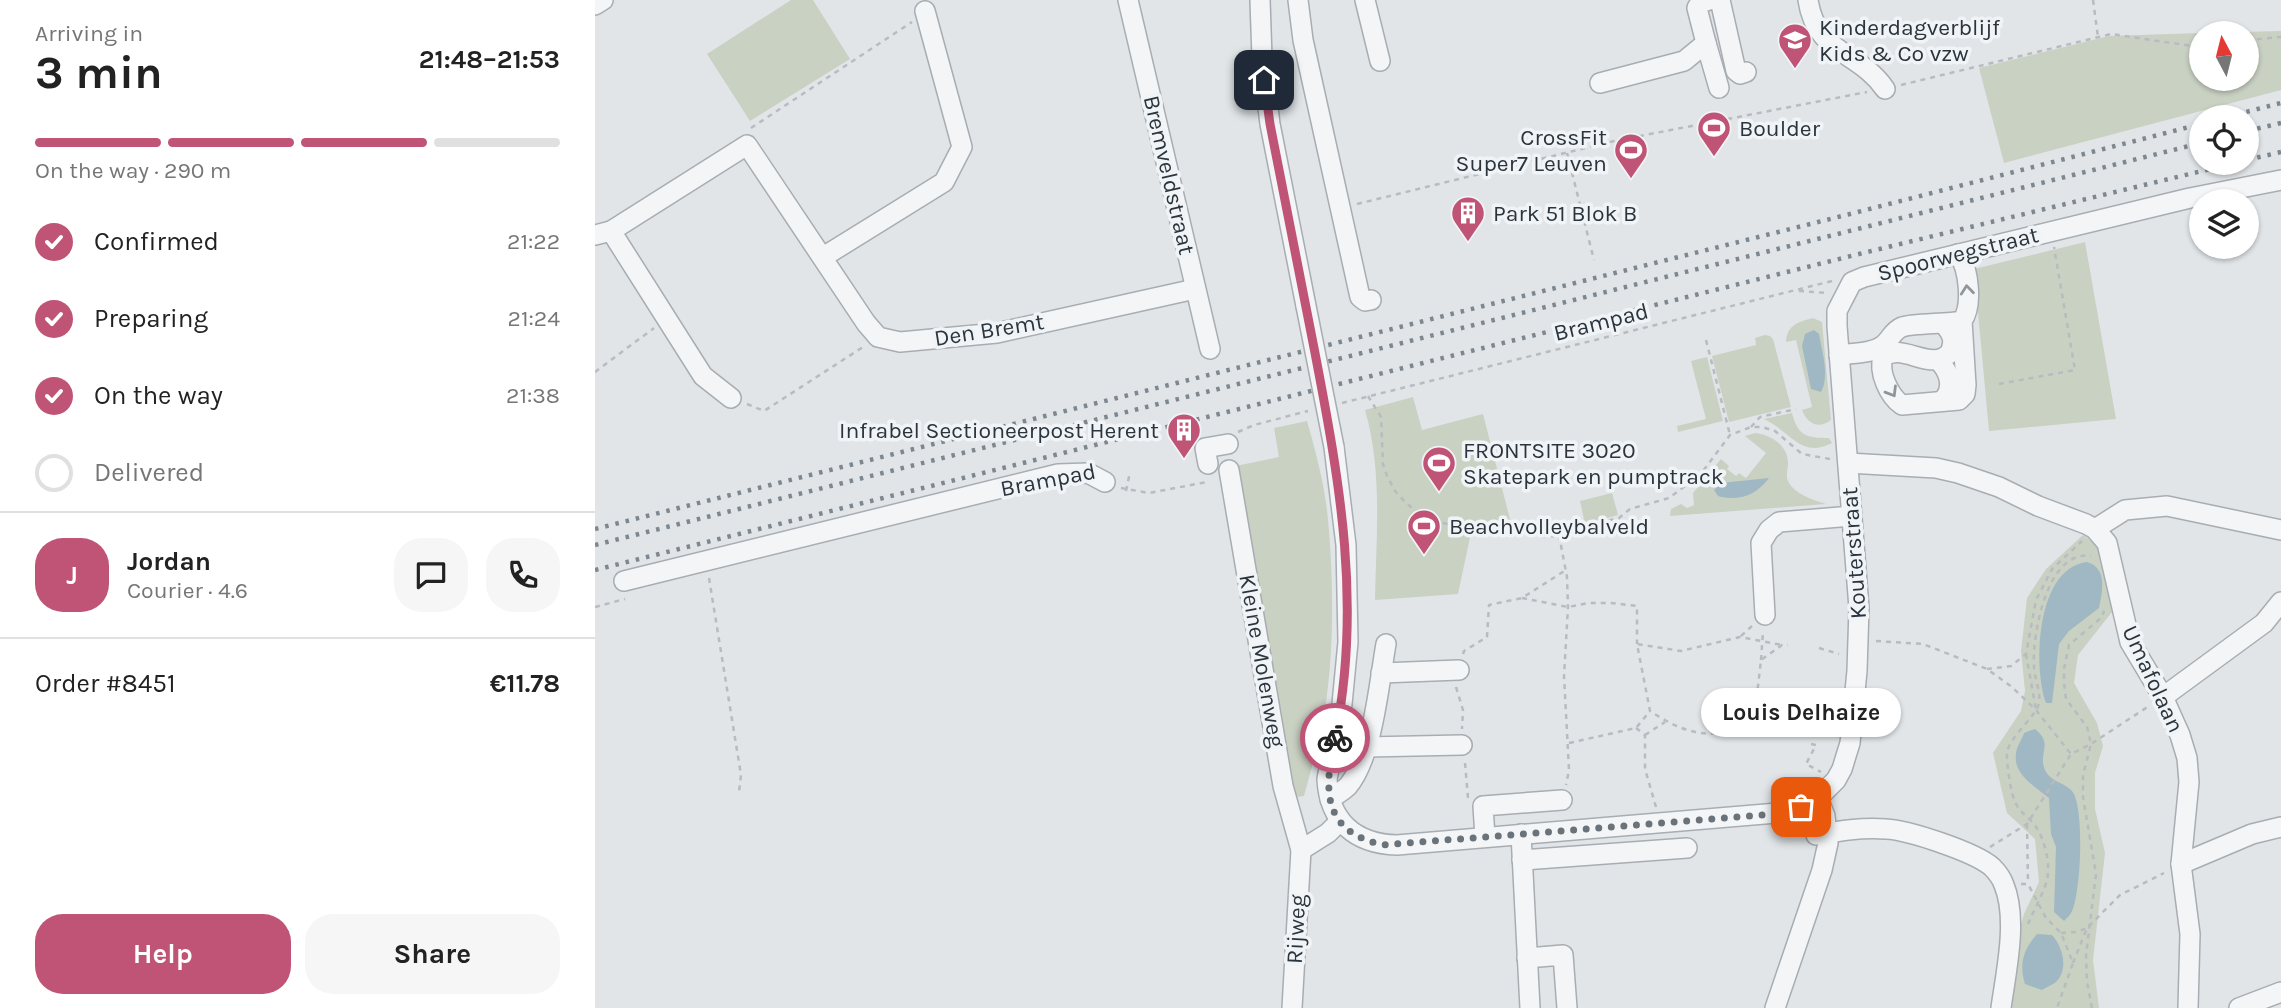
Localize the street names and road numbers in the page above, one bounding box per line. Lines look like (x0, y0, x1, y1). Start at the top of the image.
street label: Bremveldstraat (1138, 93, 1200, 257)
street label: Spoorwegstraat (1875, 221, 2042, 287)
street label: Brampad (1551, 297, 1651, 347)
street label: Den Bremt (932, 308, 1046, 352)
street label: Brampad (998, 458, 1098, 502)
street label: Kouterstraat (1836, 486, 1872, 620)
street label: Kleine Molenweg (1233, 572, 1291, 750)
street label: Umafolaan (2116, 621, 2190, 737)
street label: Rijweg (1281, 894, 1311, 964)

